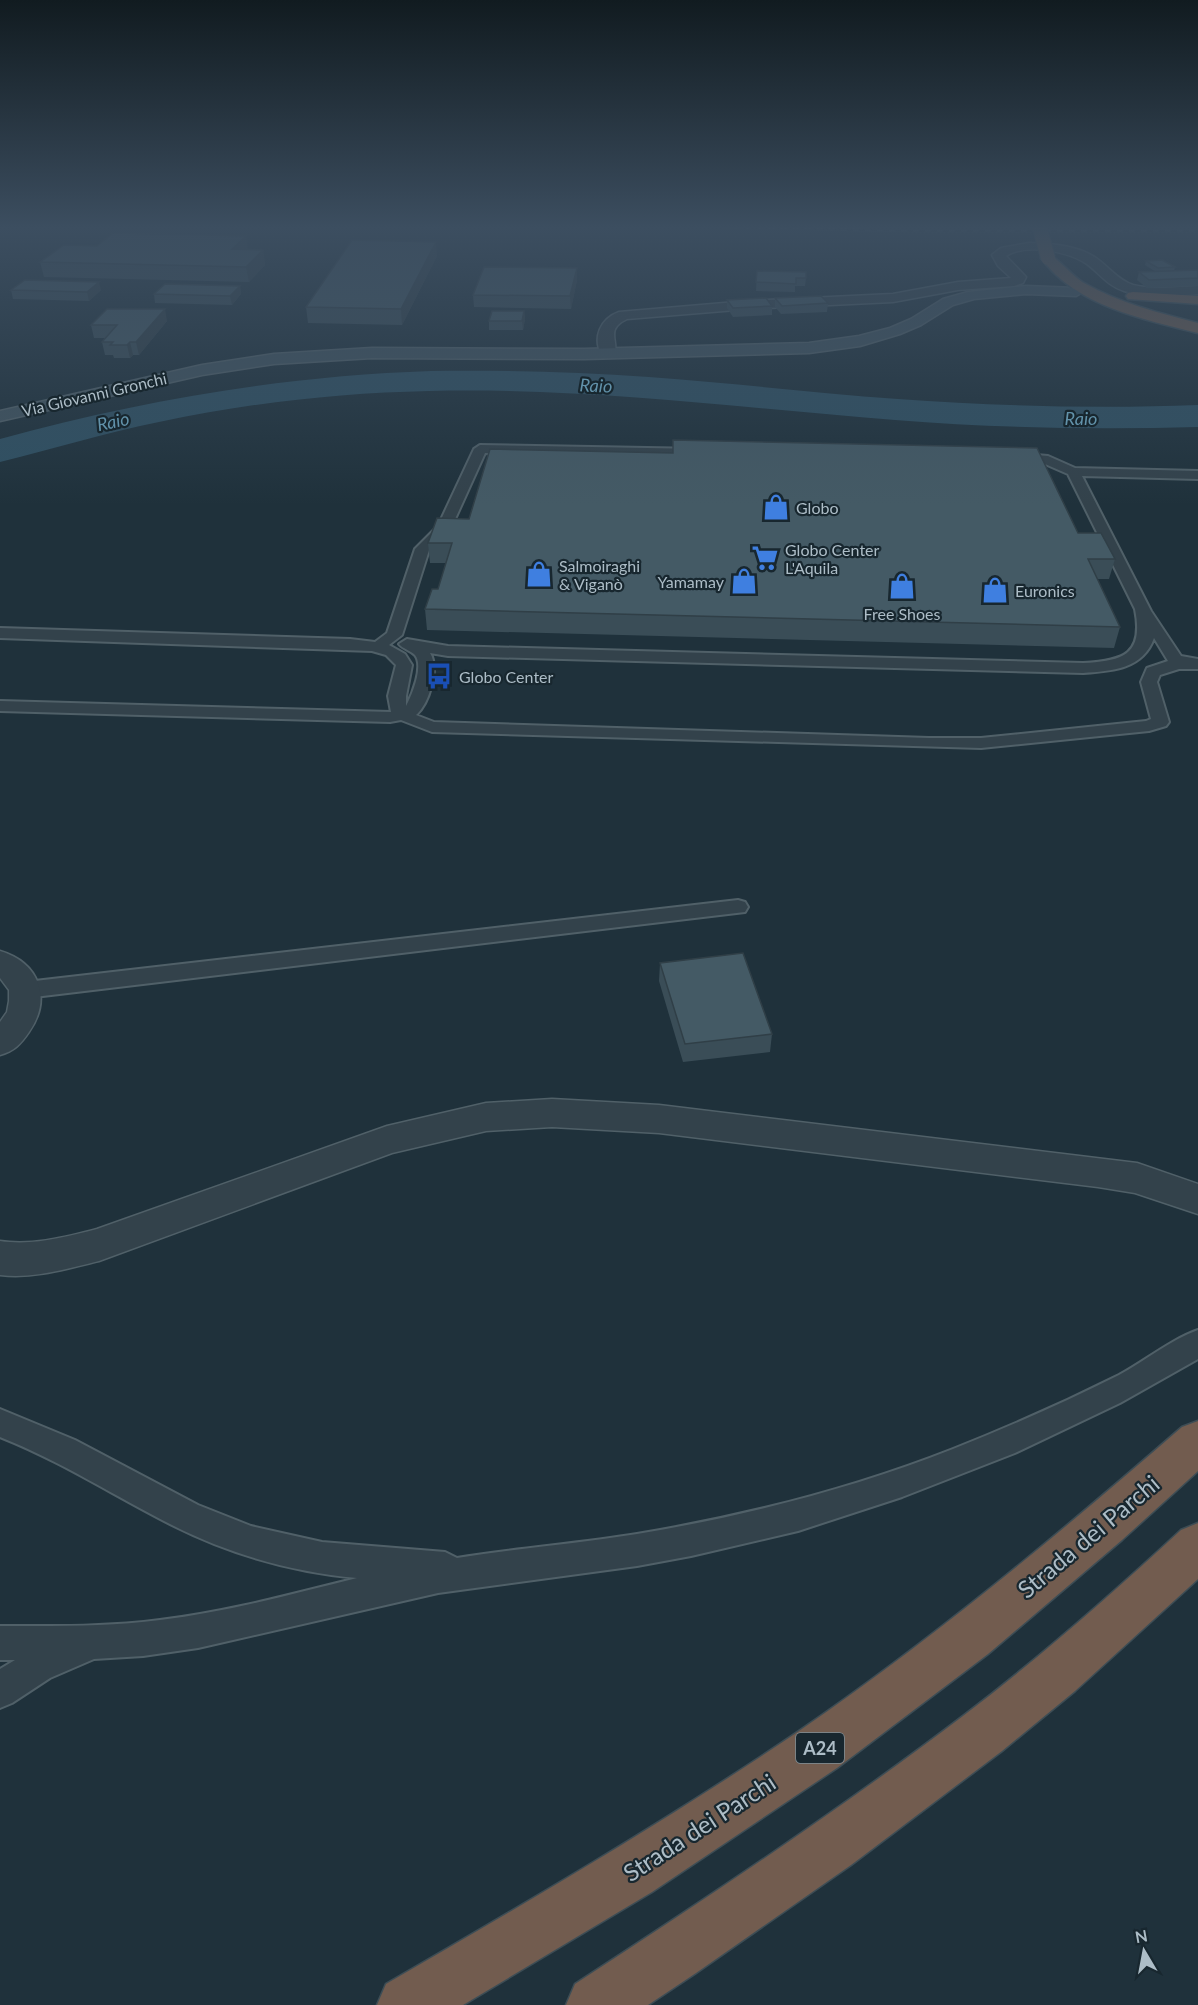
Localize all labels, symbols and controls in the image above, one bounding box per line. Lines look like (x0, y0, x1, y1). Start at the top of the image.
street label: Via Giovanni Gronchi (20, 368, 168, 420)
water label: Raio (579, 373, 613, 397)
water label: Raio (95, 407, 131, 435)
water label: Raio (1065, 407, 1097, 429)
shop icon: Globo (761, 492, 791, 522)
place label: Globo (796, 498, 839, 517)
place label: Globo Center L'Aquila (785, 540, 880, 577)
supermarket icon: Globo Center L'Aquila (750, 543, 780, 573)
place label: Salmoiraghi & Viganò (559, 556, 640, 593)
shop icon: Salmoiraghi & Viganò (524, 559, 554, 589)
shop icon: Yamamay (729, 566, 759, 596)
shop icon: Free Shoes (887, 571, 917, 601)
place label: Yamamay (658, 572, 725, 591)
shop icon: Euronics (980, 575, 1010, 605)
place label: Euronics (1015, 581, 1075, 600)
place label: Free Shoes (864, 604, 940, 623)
bus stop icon: Globo Center (424, 661, 454, 691)
place label: Globo Center (459, 667, 554, 686)
street label: Strada dei Parchi (1011, 1468, 1165, 1604)
road number: A24 (796, 1733, 844, 1763)
street label: Strada dei Parchi (617, 1767, 781, 1887)
north arrow (1114, 1921, 1174, 1981)
text: N (1134, 1925, 1149, 1946)

